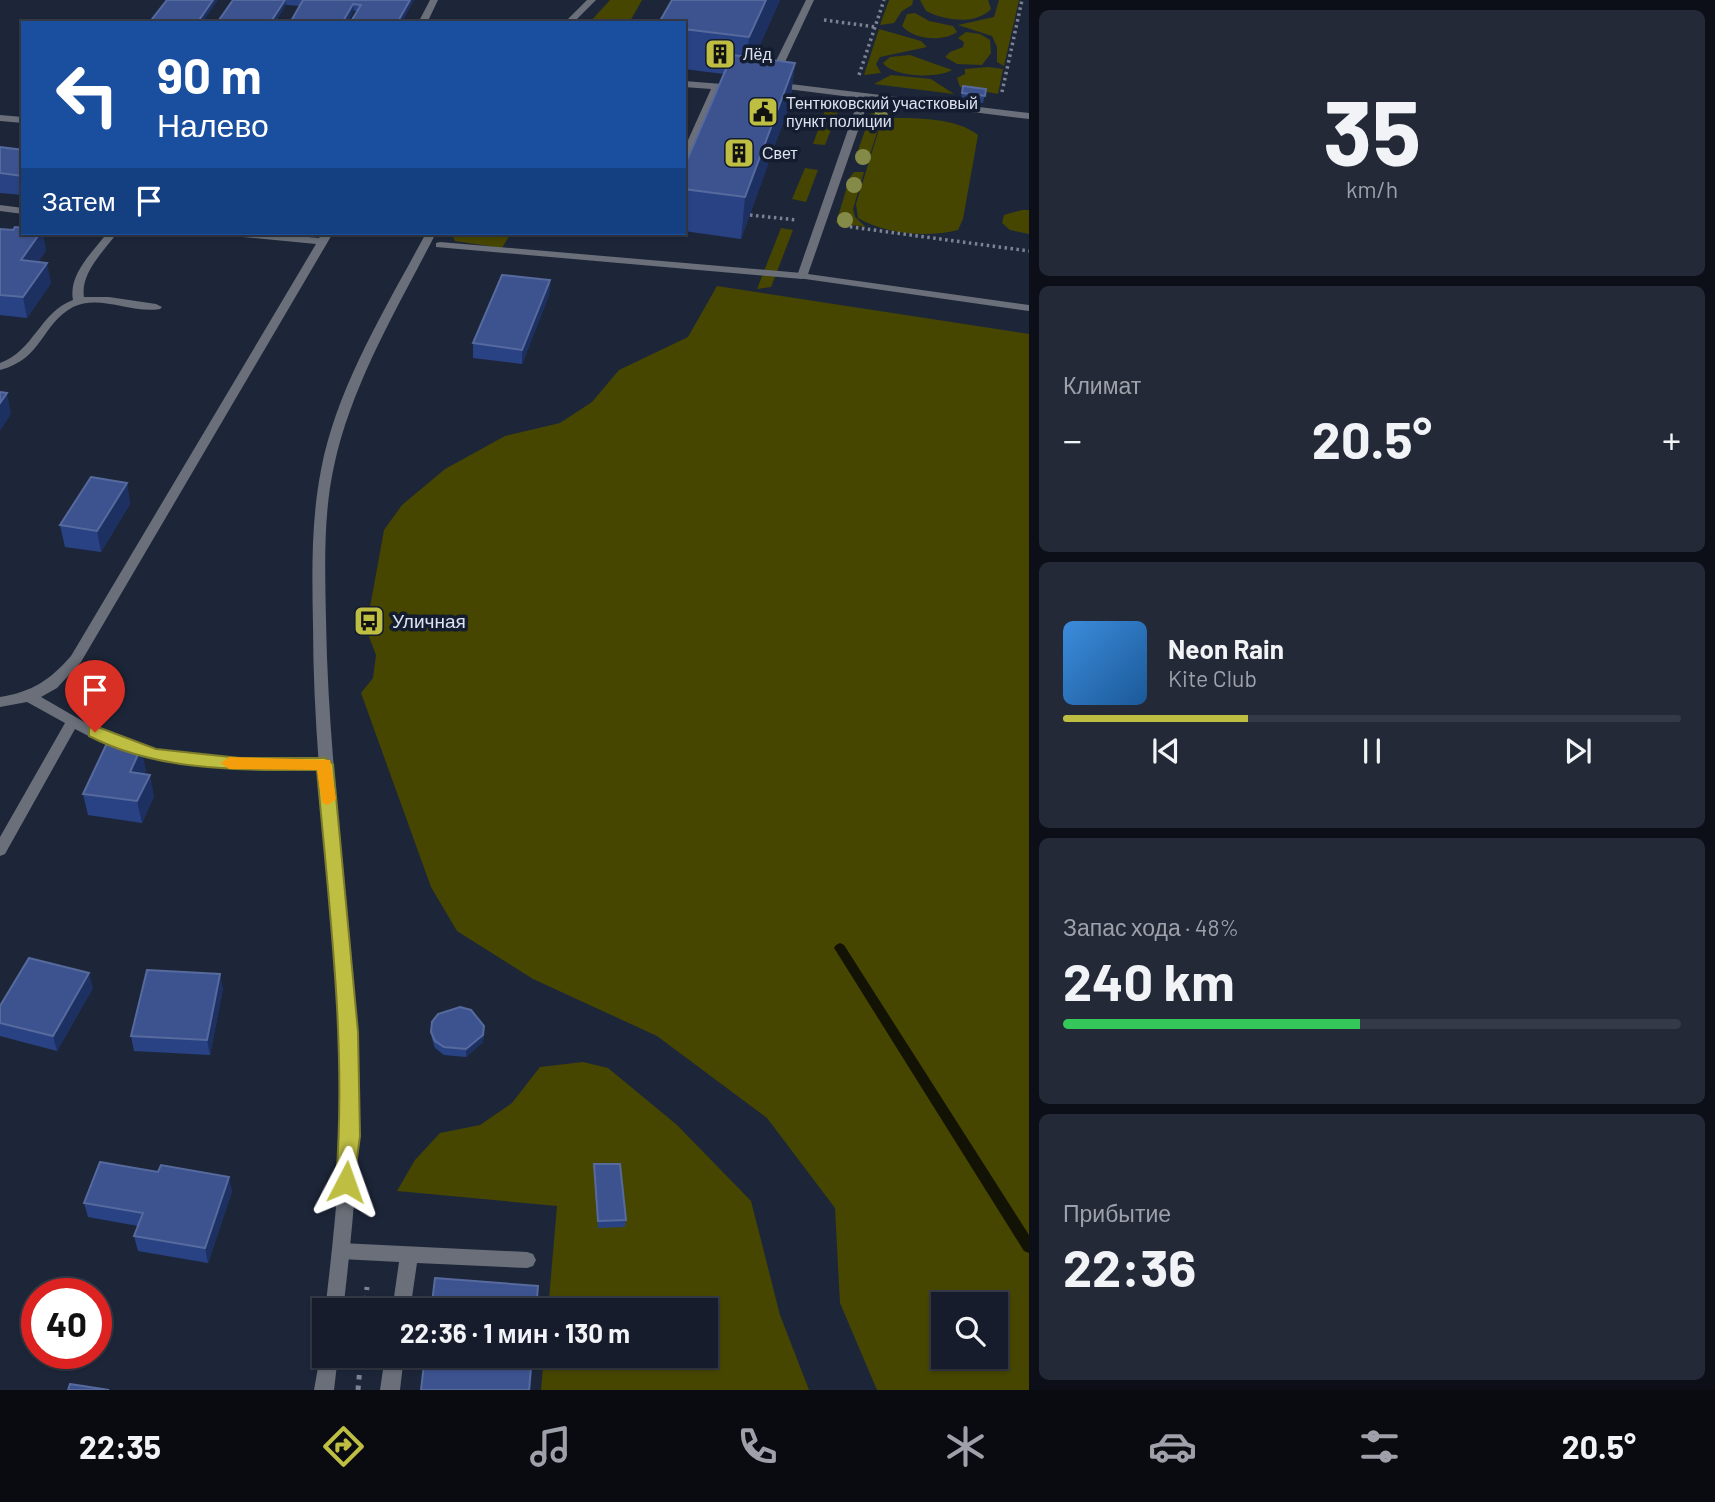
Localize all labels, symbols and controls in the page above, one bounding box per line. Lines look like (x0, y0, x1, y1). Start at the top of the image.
building icon: Лёд (703, 37, 737, 71)
place label: Лёд (743, 44, 772, 63)
text: 90 m (157, 45, 262, 104)
icon: left (42, 49, 133, 140)
text: 35 (1323, 75, 1421, 184)
place label: Тентюковский участковый пункт полиции (786, 93, 978, 130)
public building icon: Тентюковский участковый пункт полиции (746, 95, 780, 129)
text: Налево (157, 105, 269, 143)
building icon: Свет (722, 136, 756, 170)
place label: Свет (762, 143, 798, 162)
text: km/h (1346, 175, 1398, 203)
icon: arrive (130, 182, 168, 220)
text: Затем (42, 185, 116, 216)
text: Климат (1063, 371, 1141, 399)
text: 20.5° (1312, 407, 1432, 469)
text: − (1063, 416, 1082, 462)
text: + (1662, 416, 1681, 462)
bus stop icon: Уличная (352, 604, 386, 638)
place label: Уличная (392, 609, 466, 632)
text: Neon Rain (1168, 633, 1284, 664)
pin (65, 660, 125, 732)
text: Kite Club (1168, 664, 1257, 692)
icon: arrive (76, 671, 114, 709)
icon: previous (1147, 732, 1185, 770)
icon: pause (1353, 732, 1391, 770)
icon: next (1559, 732, 1597, 770)
text: Запас хода · 48% (1063, 913, 1239, 941)
text: 240 km (1063, 949, 1235, 1011)
position arrow (309, 1145, 383, 1219)
text: Прибытие (1063, 1199, 1171, 1227)
text: 22:36 (1063, 1235, 1196, 1297)
speed limit sign: 40 (21, 1278, 112, 1369)
map controls (931, 1292, 1008, 1369)
button: search (931, 1292, 1008, 1369)
text: 22:36 · 1 мин · 130 m (400, 1317, 630, 1348)
icon: directions (319, 1422, 368, 1471)
icon: music (526, 1422, 575, 1471)
icon: phone (733, 1422, 782, 1471)
icon: climate (941, 1422, 990, 1471)
icon: car (1148, 1422, 1197, 1471)
icon: filters (1355, 1422, 1404, 1471)
text: 22:35 (79, 1427, 161, 1465)
text: 20.5° (1562, 1427, 1636, 1465)

